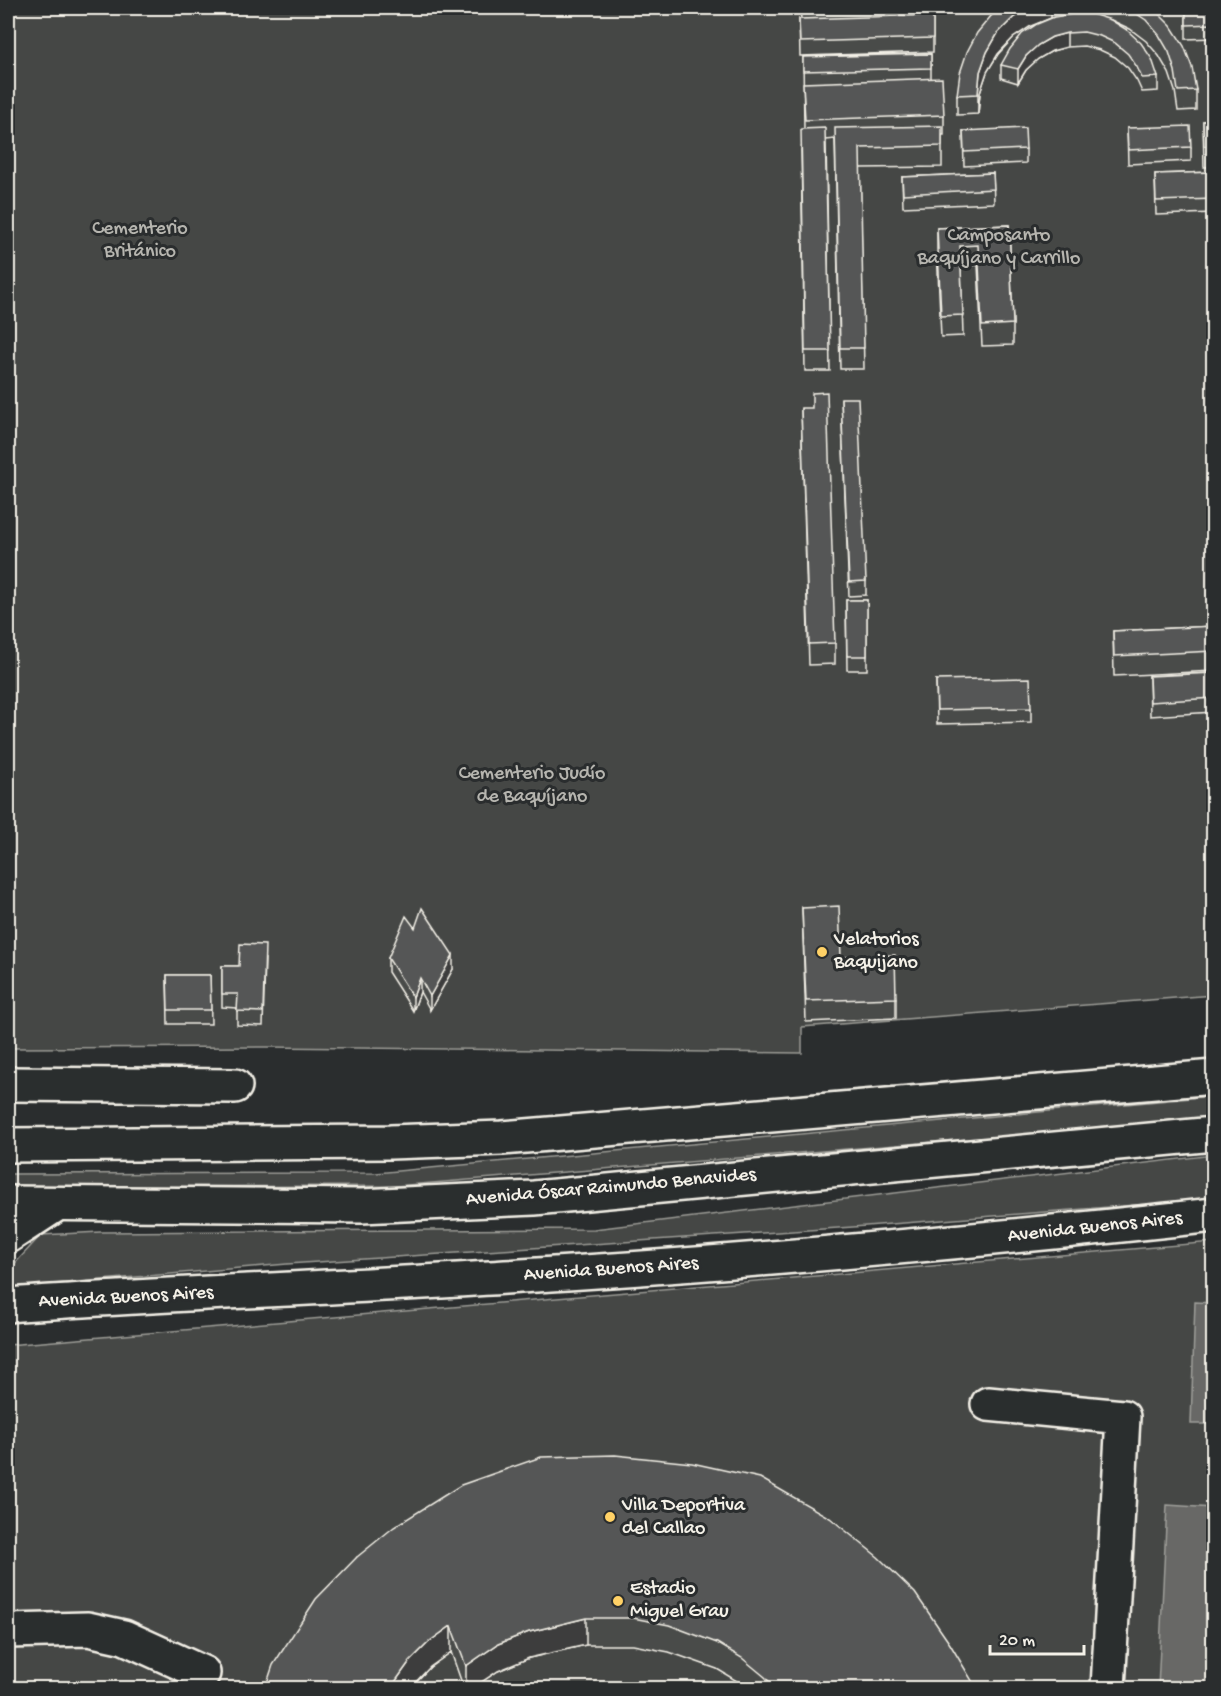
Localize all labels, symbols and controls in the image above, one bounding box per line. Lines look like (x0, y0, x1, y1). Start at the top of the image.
park label: Cementerio Británico (92, 218, 188, 264)
park label: Camposanto Baquíjano y Carrillo (917, 225, 1080, 271)
park label: Cementerio Judío de Baquíjano (459, 763, 605, 809)
place label: Velatorios Baquijano (833, 929, 919, 975)
marker: Velatorios Baquijano (815, 945, 829, 959)
street label: Avenida Óscar Raimundo Benavides (465, 1164, 758, 1212)
street label: Avenida Buenos Aires (1007, 1207, 1184, 1249)
street label: Avenida Buenos Aires (523, 1252, 700, 1288)
street label: Avenida Buenos Aires (38, 1282, 215, 1314)
place label: Villa Deportiva del Callao (621, 1495, 746, 1541)
marker: Villa Deportiva del Callao (603, 1510, 617, 1524)
place label: Estadio Miguel Grau (630, 1578, 729, 1624)
marker: Estadio Miguel Grau (611, 1594, 625, 1608)
scale bar (990, 1618, 1084, 1656)
text: 20 m (999, 1631, 1035, 1652)

